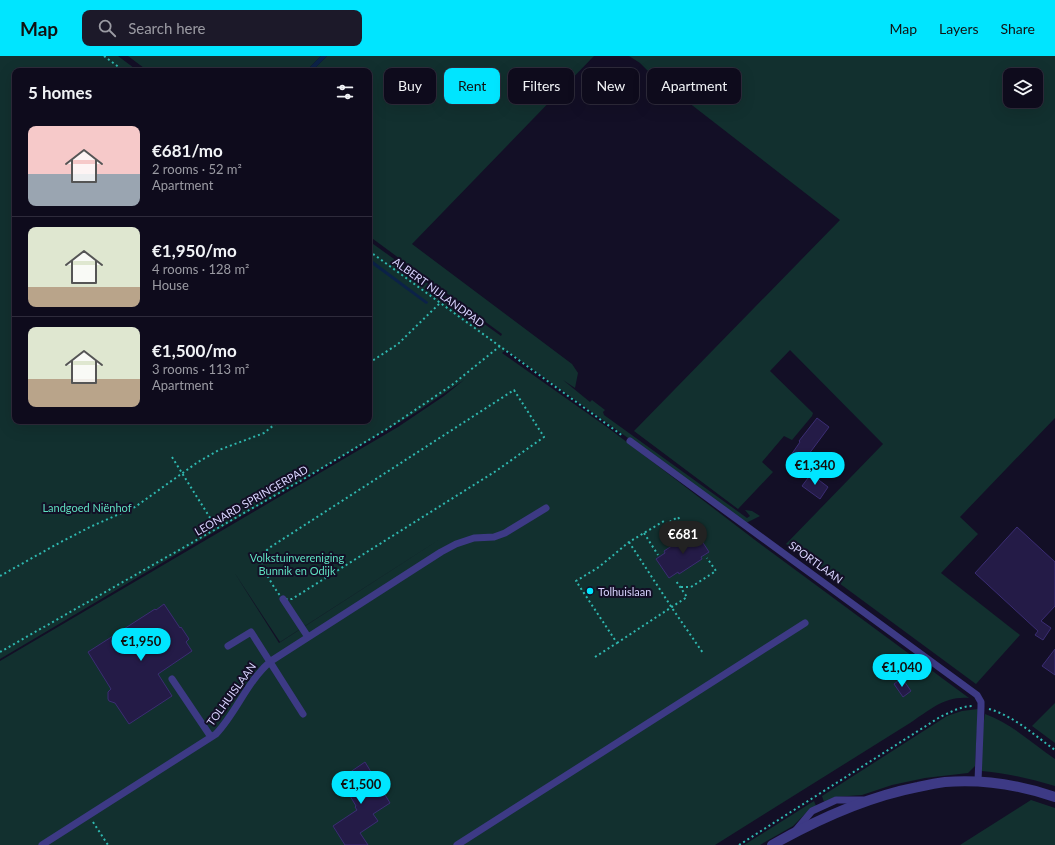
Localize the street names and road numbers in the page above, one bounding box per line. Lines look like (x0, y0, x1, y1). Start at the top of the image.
street label: ALBERT NIJLANDPAD (391, 254, 487, 330)
street label: LEONARD SPRINGERPAD (192, 462, 310, 538)
street label: SPORTLAAN (787, 538, 845, 586)
street label: TOLHUISLAAN (204, 660, 258, 728)

